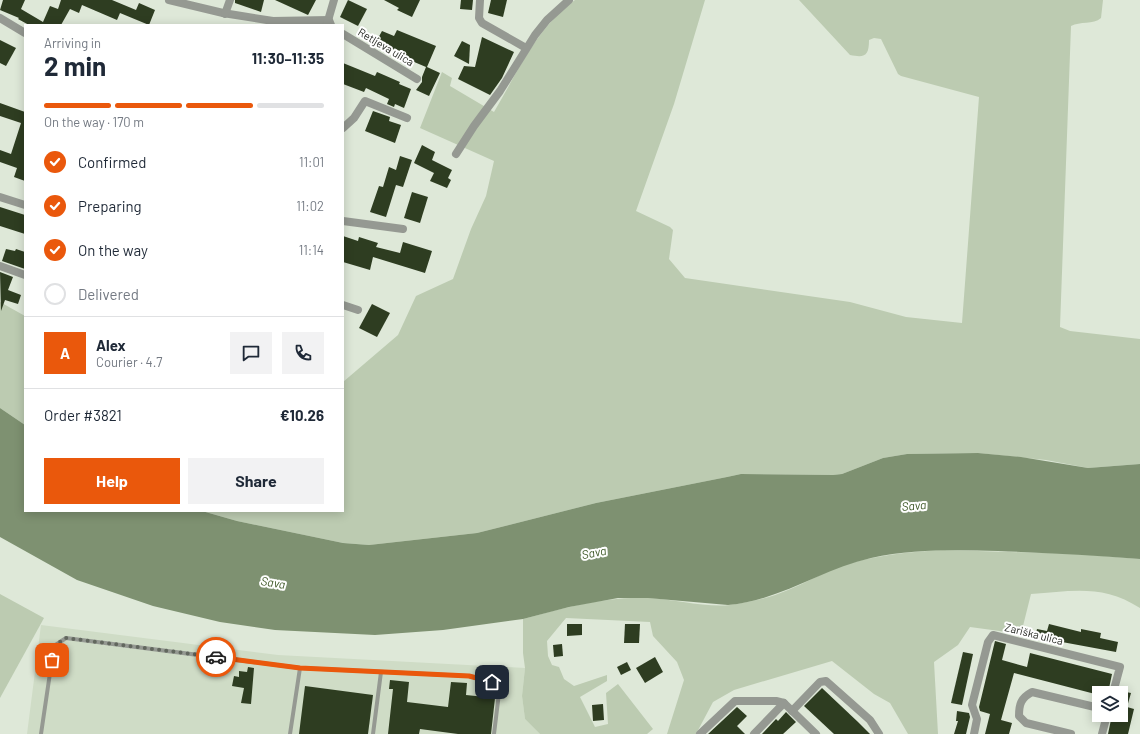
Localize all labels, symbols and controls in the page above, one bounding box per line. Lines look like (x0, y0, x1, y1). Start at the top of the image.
street label: Retljeva ulica (356, 25, 417, 68)
text: Arriving in (44, 35, 101, 51)
text: 11:30–11:35 (252, 49, 324, 67)
text: 2 min (44, 50, 106, 81)
text: On the way · 170 m (44, 114, 144, 130)
icon: check (44, 151, 66, 173)
text: Confirmed (78, 153, 146, 171)
text: 11:01 (299, 154, 324, 170)
icon: check (44, 195, 66, 217)
text: Preparing (78, 197, 142, 215)
text: 11:02 (296, 198, 324, 214)
icon: check (44, 239, 66, 261)
text: On the way (78, 241, 148, 259)
text: 11:14 (299, 242, 324, 258)
text: Delivered (78, 285, 139, 303)
button: chat (230, 332, 272, 374)
button: phone (282, 332, 324, 374)
text: Alex (96, 336, 126, 354)
text: A (60, 344, 70, 362)
text: Courier · 4.7 (96, 354, 163, 370)
text: Order #3821 (44, 406, 122, 424)
text: €10.26 (280, 406, 324, 424)
button: Help (44, 458, 180, 504)
button: Share (188, 458, 324, 504)
water label: Sava (901, 497, 927, 513)
water label: Sava (580, 543, 607, 561)
water label: Sava (260, 573, 286, 591)
street label: Zariška ulica (1004, 620, 1065, 647)
courier (196, 637, 236, 677)
pin (35, 643, 69, 677)
icon: car (205, 646, 227, 668)
icon: bag (41, 649, 63, 671)
pin (475, 665, 509, 699)
icon: home (481, 671, 503, 693)
map controls (1092, 686, 1128, 722)
button: layers (1092, 686, 1128, 722)

